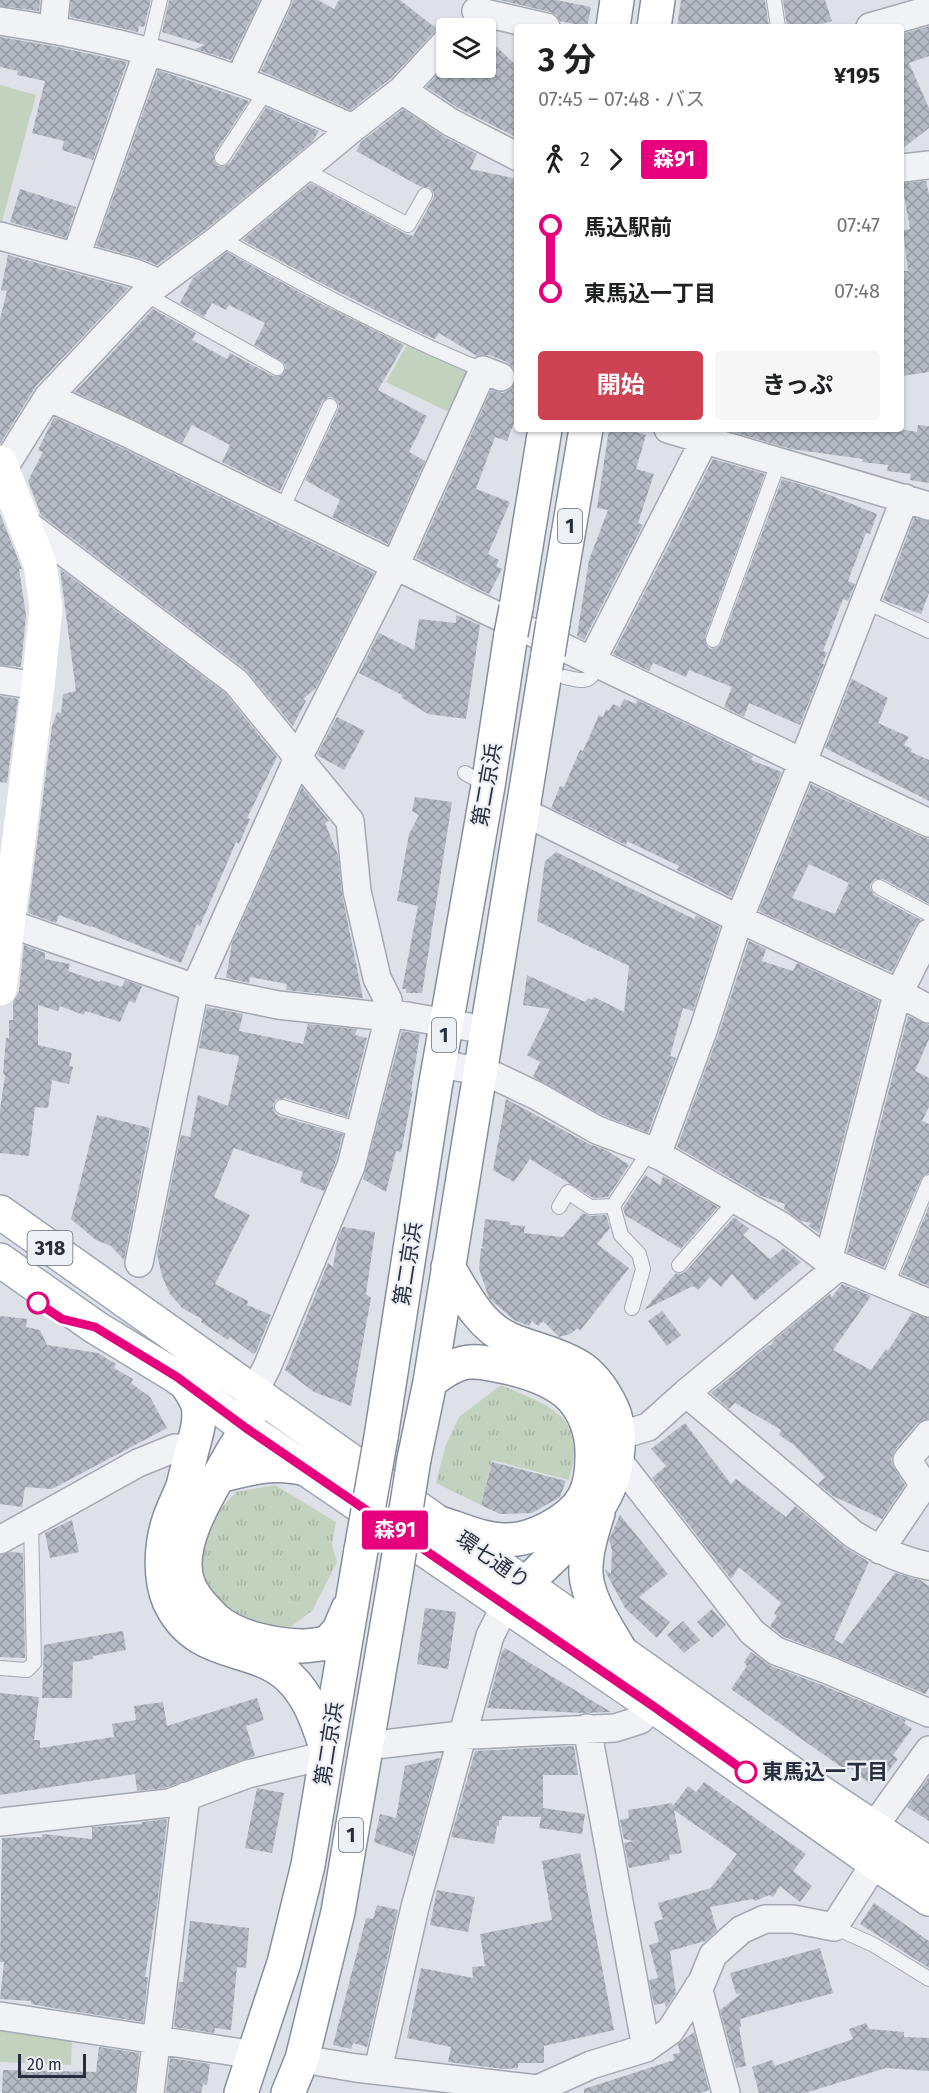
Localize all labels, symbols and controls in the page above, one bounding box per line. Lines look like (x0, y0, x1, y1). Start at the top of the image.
map controls (436, 18, 496, 78)
button: layers (436, 18, 496, 78)
text: 3 分 (538, 40, 596, 80)
text: ¥195 (834, 62, 880, 89)
text: 07:45 – 07:48 · バス (538, 87, 705, 111)
icon: walk (538, 143, 571, 176)
icon: forward (599, 143, 632, 176)
text: 森91 (653, 146, 695, 172)
text: 2 (580, 147, 590, 171)
text: 07:47 (837, 213, 880, 237)
text: 馬込駅前 (584, 214, 672, 241)
text: 07:48 (834, 279, 880, 303)
text: 東馬込一丁目 (584, 280, 716, 307)
button: 開始 (538, 351, 703, 420)
button: きっぷ (715, 351, 880, 420)
road number: 1 (558, 509, 582, 543)
street label: 第二京浜 (467, 741, 507, 829)
road number: 1 (432, 1018, 456, 1052)
street label: 第二京浜 (389, 1220, 427, 1308)
road number: 318 (28, 1231, 72, 1265)
unlabelled marker (27, 1292, 49, 1314)
line badge: 森91 (360, 1510, 430, 1550)
text: 森91 (374, 1517, 416, 1543)
street label: 環七通り (451, 1525, 535, 1595)
street label: 第二京浜 (310, 1700, 348, 1788)
place label: 東馬込一丁目 (762, 1759, 888, 1785)
marker: 東馬込一丁目 (735, 1761, 757, 1783)
road number: 1 (339, 1818, 363, 1852)
scale bar (18, 2051, 86, 2078)
text: 20 m (27, 2055, 62, 2074)

